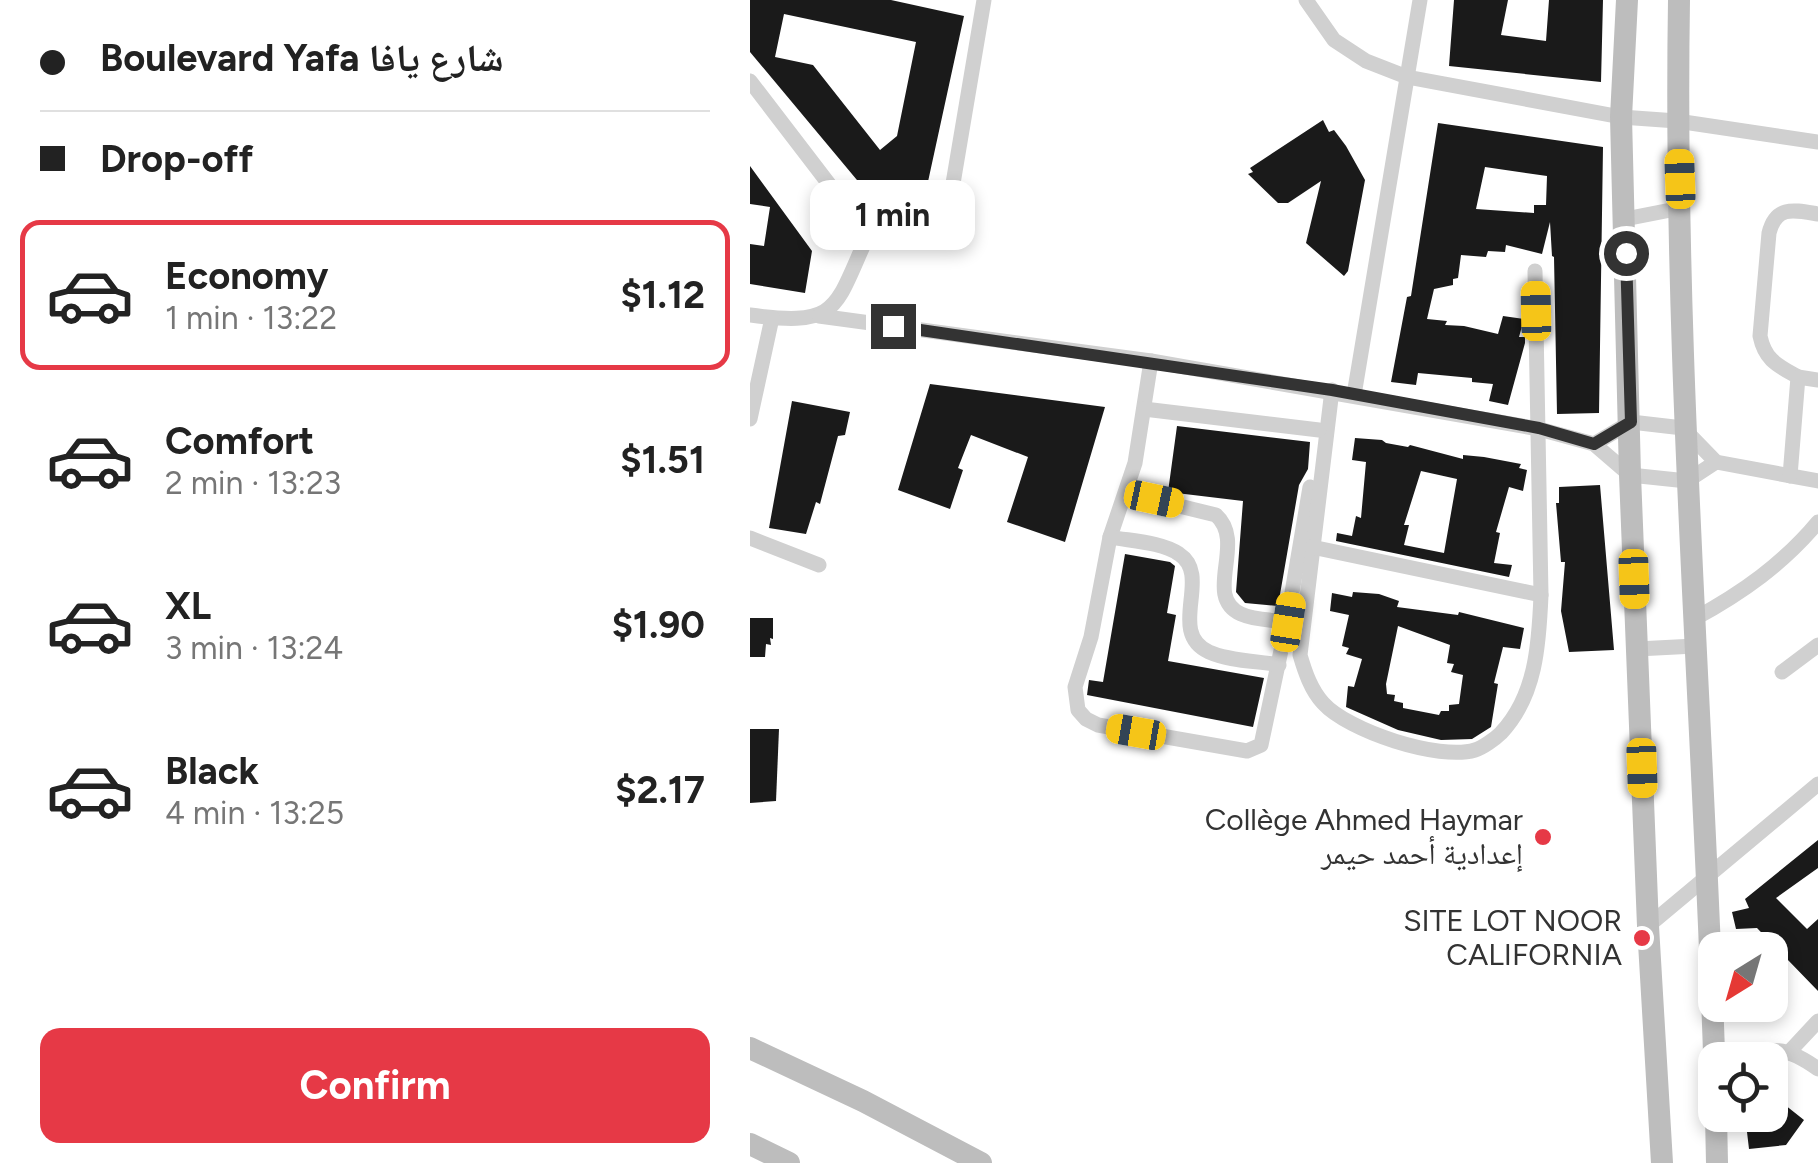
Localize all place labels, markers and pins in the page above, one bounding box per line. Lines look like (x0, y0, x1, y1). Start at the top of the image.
place label: Collège Ahmed Haymar إعدادية أحمد حيمر (1205, 801, 1523, 873)
marker: Collège Ahmed Haymar إعدادية أحمد حيمر (1532, 826, 1554, 848)
place label: SITE LOT NOOR CALIFORNIA (1403, 902, 1623, 973)
marker: SITE LOT NOOR CALIFORNIA (1631, 927, 1653, 949)

